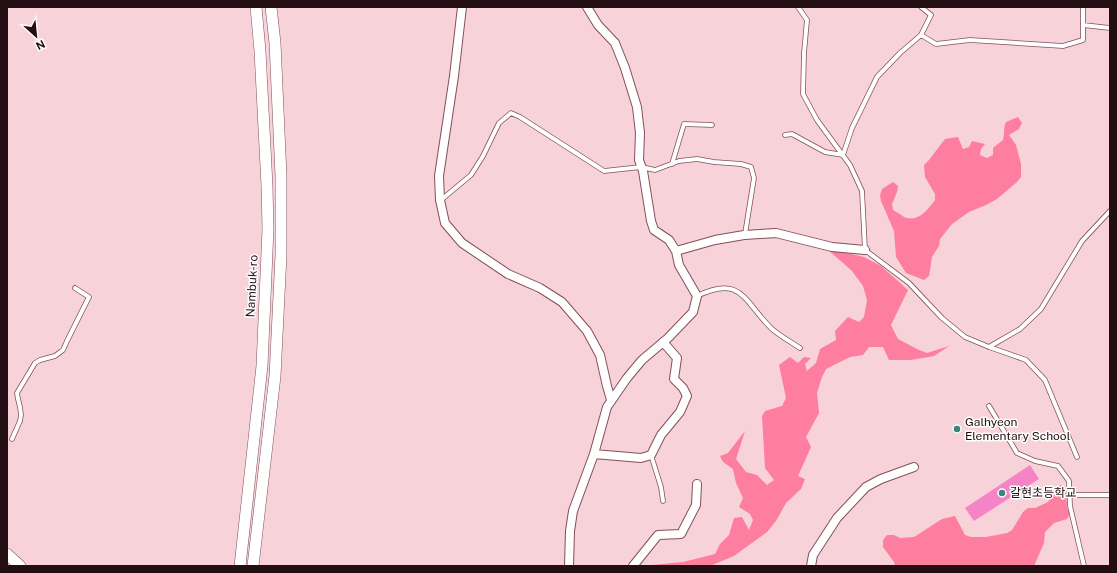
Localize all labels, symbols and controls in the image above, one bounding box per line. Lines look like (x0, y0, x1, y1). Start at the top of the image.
north arrow (16, 16, 56, 56)
text: N (34, 38, 47, 52)
street label: Nambuk-ro (243, 254, 261, 318)
place label: Galhyeon Elementary School (965, 415, 1071, 443)
marker: Galhyeon Elementary School (952, 424, 962, 434)
place label: 갈현초등학교 (1010, 486, 1076, 500)
marker: 갈현초등학교 (997, 488, 1007, 498)

